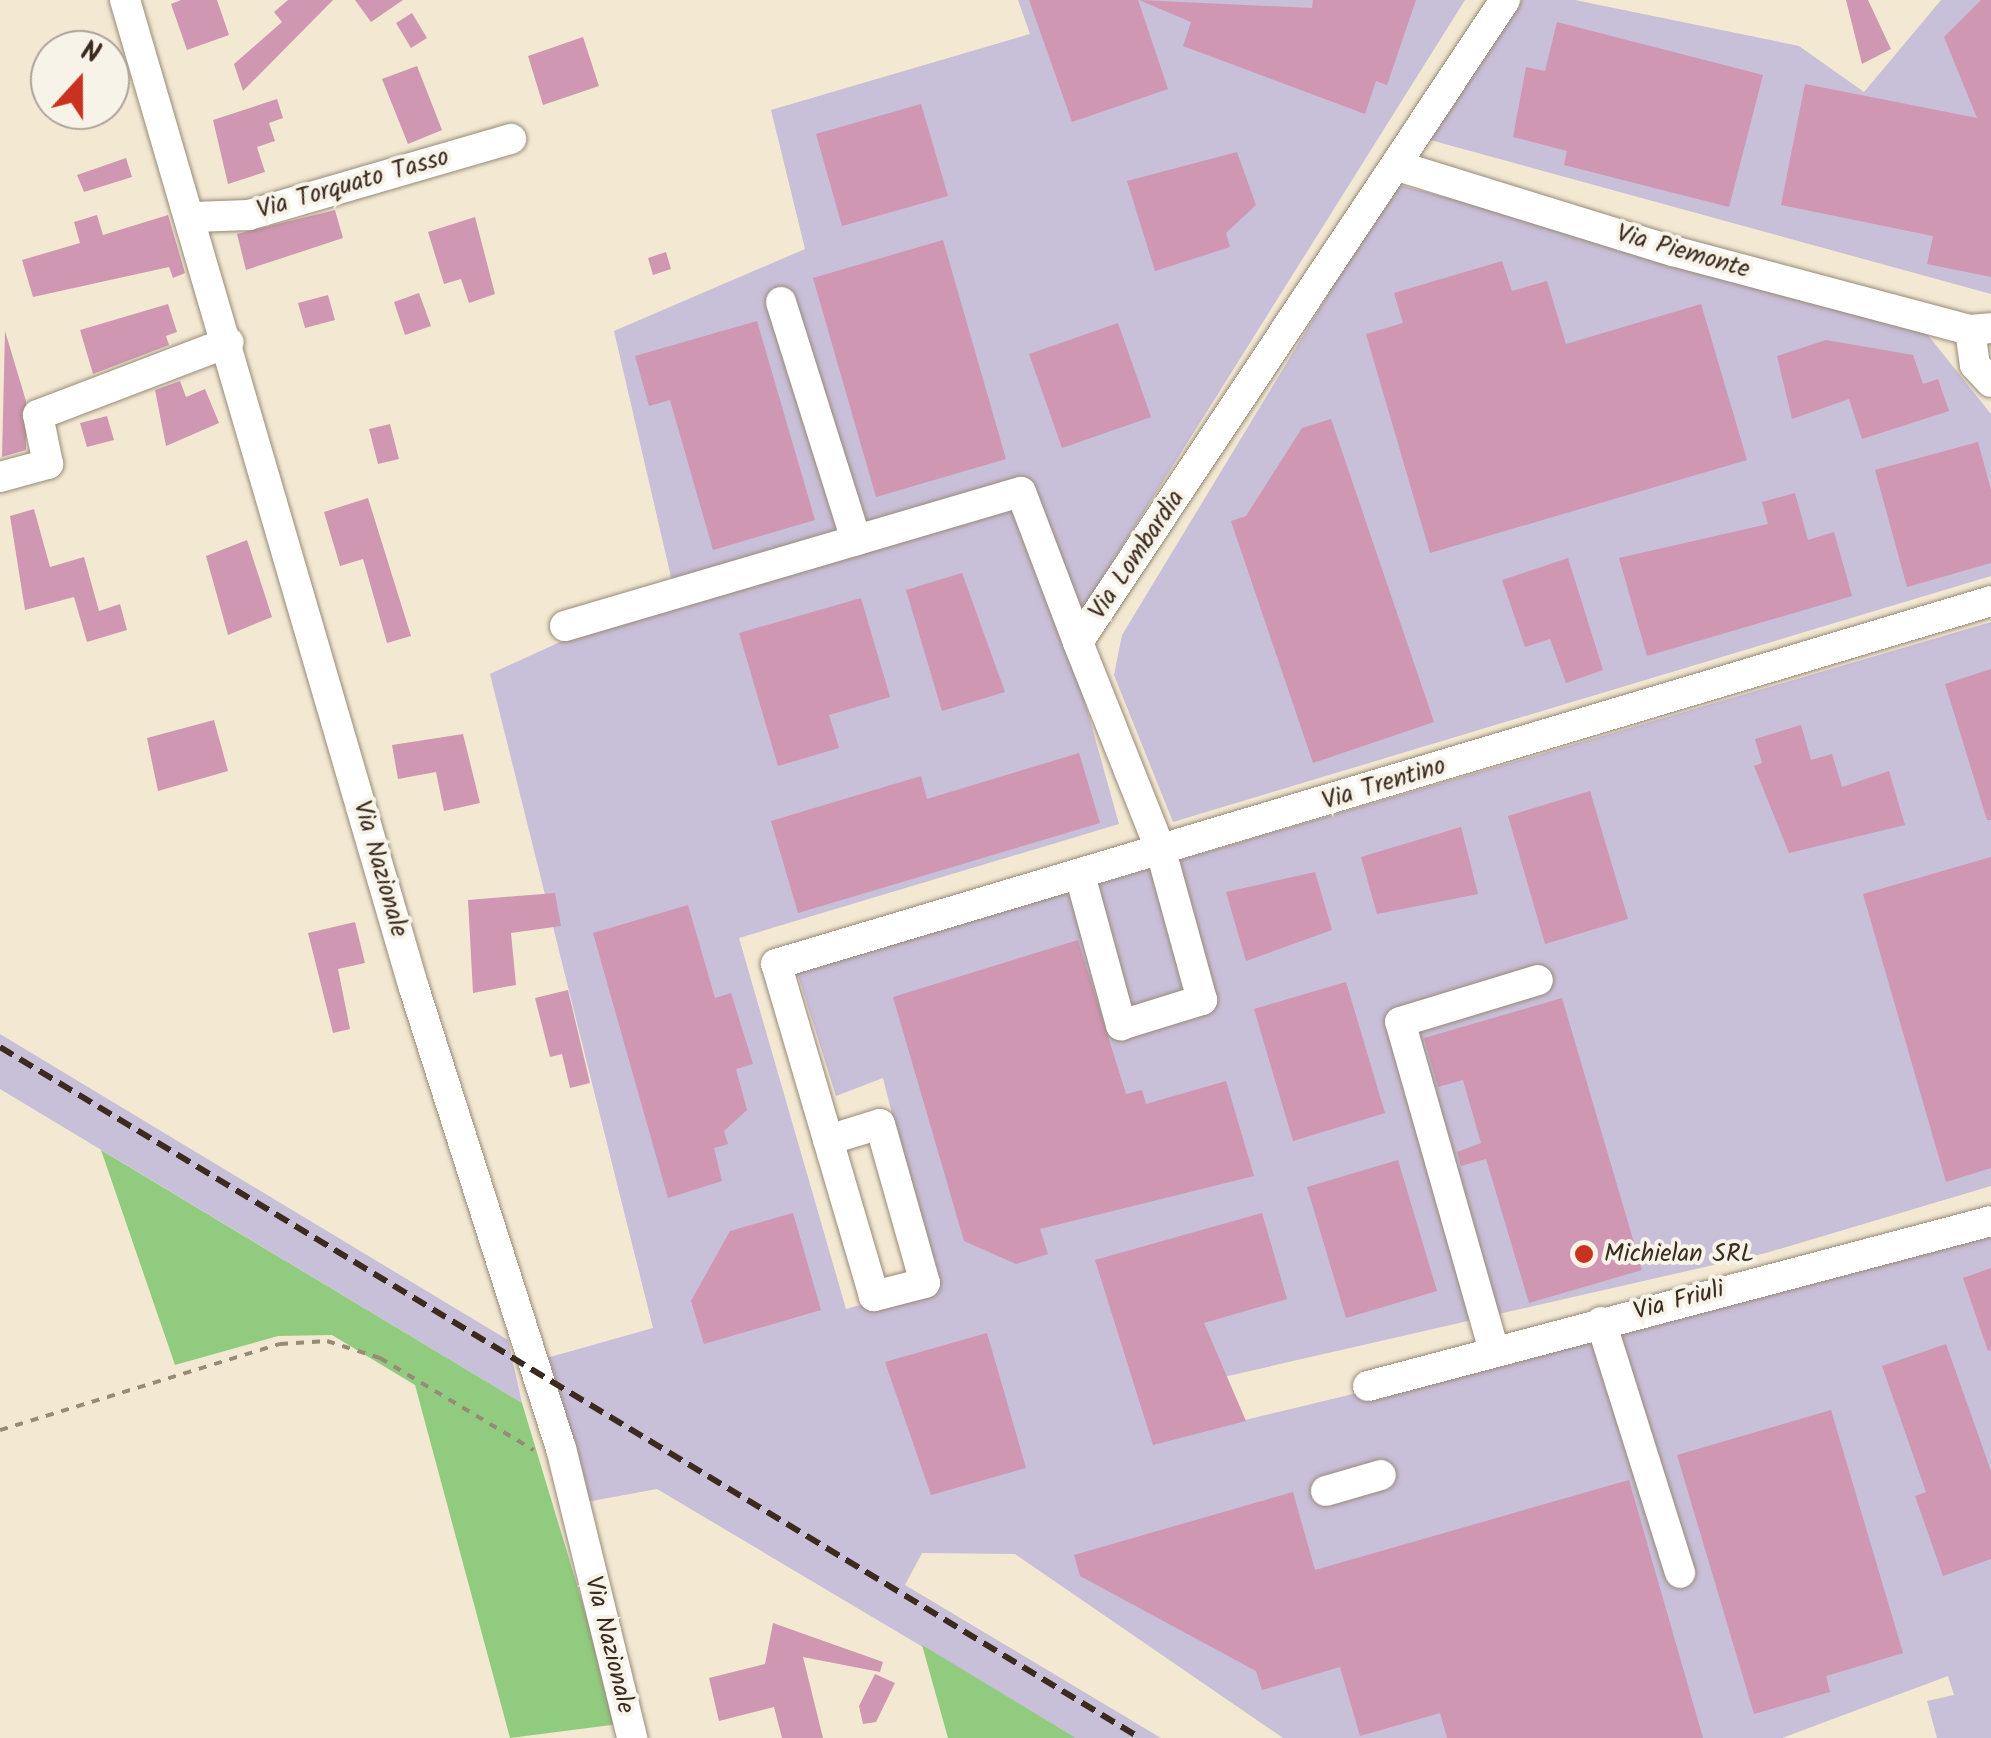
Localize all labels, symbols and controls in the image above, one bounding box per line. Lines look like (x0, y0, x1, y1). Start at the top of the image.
text: N (74, 29, 107, 78)
north arrow (30, 30, 130, 130)
street label: Via Torquato Tasso (254, 142, 452, 226)
street label: Via Piemonte (1613, 219, 1753, 285)
street label: Via Lombardia (1083, 485, 1191, 625)
street label: Via Trentino (1319, 751, 1449, 817)
street label: Via Nazionale (346, 797, 414, 941)
place label: Michielan SRL (1604, 1239, 1754, 1269)
marker: Michielan SRL (1573, 1243, 1595, 1265)
street label: Via Friuli (1630, 1275, 1728, 1327)
street label: Via Nazionale (577, 1573, 641, 1717)

